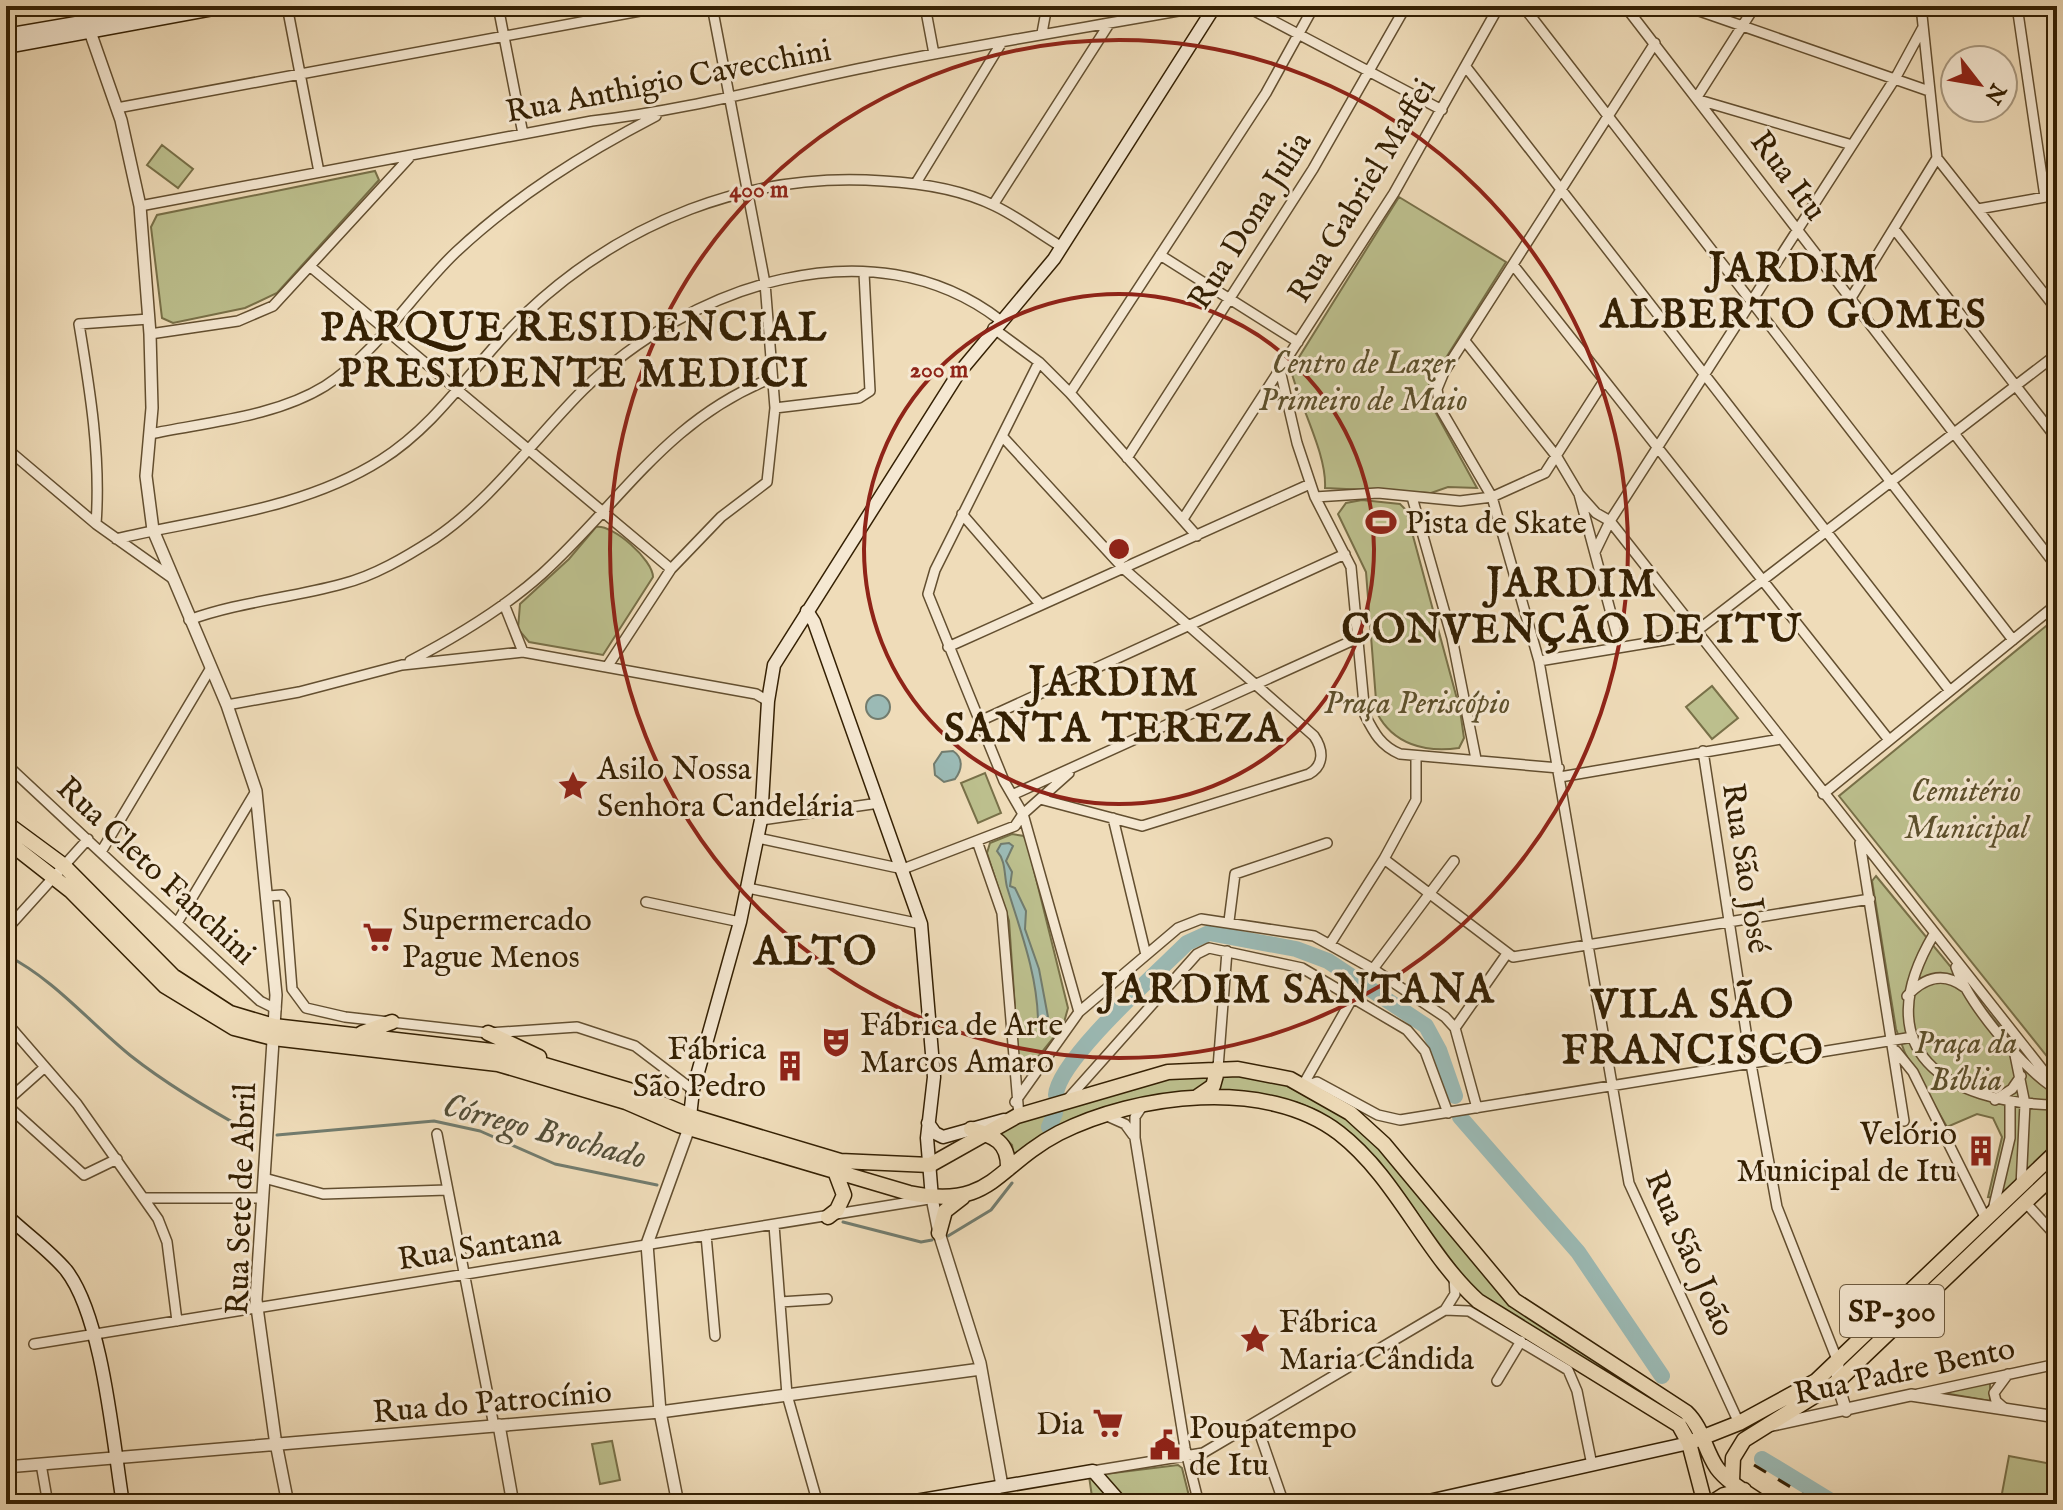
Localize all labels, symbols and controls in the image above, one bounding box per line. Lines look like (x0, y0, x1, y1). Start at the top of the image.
street label: Rua Anthigio Cavecchini (502, 31, 835, 134)
north arrow (1939, 44, 2019, 124)
street label: Rua Gabriel Maffei (1280, 72, 1446, 311)
text: N (1978, 77, 2012, 109)
street label: Rua Itu (1740, 123, 1834, 230)
street label: Rua Dona Julia (1180, 125, 1322, 318)
text: 400 m (729, 175, 789, 206)
district label: JARDIM ALBERTO GOMES (1599, 245, 1987, 342)
district label: PARQUE RESIDENCIAL PRESIDENTE MEDICI (320, 304, 828, 401)
park label: Centro de Lazer Primeiro de Maio (1258, 344, 1468, 422)
text: 200 m (910, 355, 969, 386)
place label: Pista de Skate (1405, 504, 1587, 545)
sports icon: Pista de Skate (1364, 505, 1398, 539)
centre of rings (1105, 535, 1133, 563)
district label: JARDIM CONVENÇÃO DE ITU (1341, 560, 1803, 657)
district label: JARDIM SANTA TEREZA (944, 659, 1284, 756)
park label: Praça Periscópio (1324, 684, 1510, 725)
place label: Asilo Nossa Senhora Candelária (596, 750, 854, 828)
street label: Rua Cleto Fanchini (47, 769, 264, 975)
place icon: Asilo Nossa Senhora Candelária (556, 769, 590, 803)
park label: Cemitério Municipal (1904, 772, 2031, 850)
street label: Rua São José (1711, 781, 1778, 956)
place label: Supermercado Pague Menos (402, 901, 592, 979)
supermarket icon: Supermercado Pague Menos (361, 920, 395, 954)
district label: ALTO (752, 928, 878, 979)
district label: JARDIM SANTANA (1096, 966, 1495, 1017)
district label: VILA SÃO FRANCISCO (1562, 979, 1824, 1078)
place label: Fábrica de Arte Marcos Amaro (860, 1006, 1063, 1084)
park label: Praça da Bíblia (1915, 1024, 2018, 1102)
theatre icon: Fábrica de Arte Marcos Amaro (819, 1025, 853, 1059)
place label: Fábrica São Pedro (633, 1030, 766, 1108)
building icon: Fábrica São Pedro (773, 1049, 807, 1083)
street label: Rua Sete de Abril (218, 1082, 267, 1316)
water label: Córrego Brochado (438, 1085, 651, 1180)
place label: Velório Municipal de Itu (1736, 1115, 1957, 1193)
building icon: Velório Municipal de Itu (1964, 1134, 1998, 1168)
street label: Rua São João (1634, 1165, 1743, 1343)
street label: Rua Santana (395, 1215, 564, 1282)
road number: SP-300 (1840, 1285, 1944, 1337)
place label: Fábrica Maria Cândida (1279, 1303, 1474, 1381)
place icon: Fábrica Maria Cândida (1238, 1322, 1272, 1356)
street label: Rua Padre Bento (1790, 1329, 2019, 1416)
street label: Rua do Patrocínio (371, 1373, 614, 1434)
place label: Dia (1036, 1405, 1084, 1446)
supermarket icon: Dia (1091, 1406, 1125, 1440)
place label: Poupatempo de Itu (1189, 1409, 1357, 1487)
public building icon: Poupatempo de Itu (1148, 1428, 1182, 1462)

